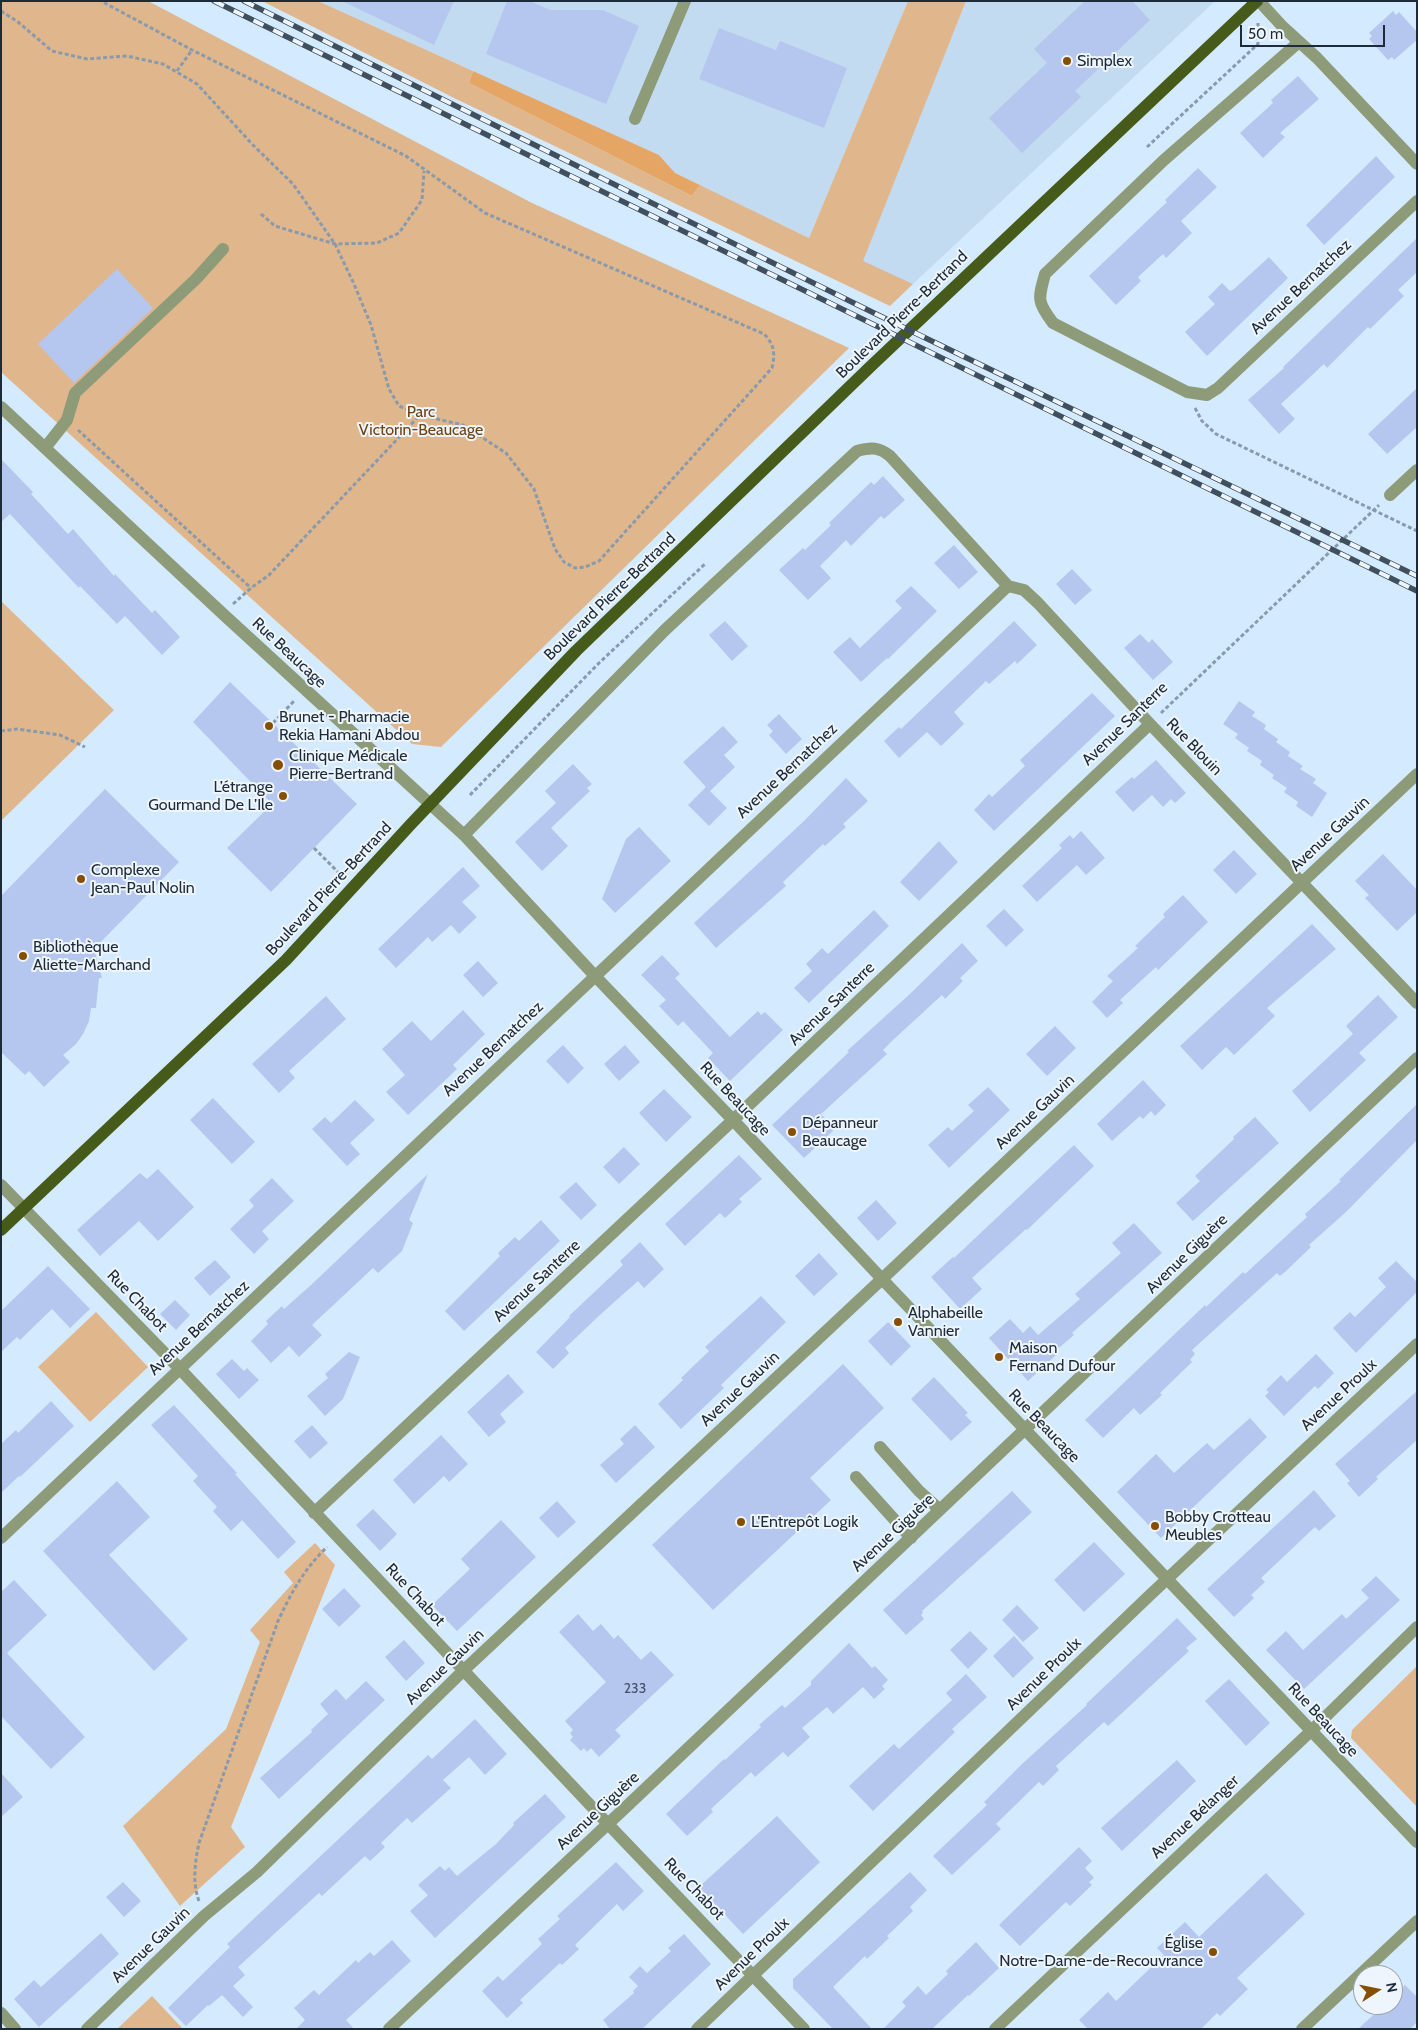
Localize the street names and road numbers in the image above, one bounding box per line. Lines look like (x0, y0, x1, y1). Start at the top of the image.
street label: Avenue Bernatchez (1247, 235, 1355, 339)
street label: Boulevard Pierre-Bertrand (832, 247, 972, 383)
street label: Boulevard Pierre-Bertrand (540, 529, 680, 665)
street label: Rue Beaucage (248, 614, 330, 692)
street label: Avenue Santerre (1078, 678, 1172, 770)
street label: Rue Blouin (1162, 714, 1226, 780)
street label: Avenue Bernatchez (733, 719, 841, 823)
street label: Avenue Gauvin (1286, 792, 1374, 876)
street label: Boulevard Pierre-Bertrand (262, 818, 396, 960)
street label: Avenue Santerre (785, 958, 879, 1050)
street label: Avenue Bernatchez (439, 997, 547, 1101)
street label: Rue Beaucage (696, 1058, 774, 1140)
street label: Avenue Gauvin (991, 1070, 1079, 1154)
street label: Avenue Giguère (1142, 1210, 1232, 1298)
street label: Avenue Santerre (490, 1236, 584, 1326)
street label: Rue Chabot (103, 1266, 171, 1336)
street label: Avenue Bernatchez (145, 1276, 253, 1380)
street label: Avenue Gauvin (696, 1347, 784, 1431)
street label: Avenue Proulx (1297, 1355, 1381, 1435)
street label: Rue Beaucage (1004, 1385, 1084, 1467)
street label: Avenue Giguère (848, 1490, 938, 1576)
street label: Rue Chabot (381, 1560, 449, 1630)
street label: Avenue Gauvin (402, 1625, 488, 1709)
street label: Avenue Proulx (1003, 1633, 1085, 1715)
street label: Rue Beaucage (1284, 1679, 1362, 1761)
street label: Avenue Giguère (553, 1768, 643, 1854)
street label: Avenue Bélanger (1147, 1771, 1243, 1863)
street label: Rue Chabot (660, 1854, 728, 1924)
street label: Avenue Gauvin (108, 1903, 194, 1987)
street label: Avenue Proulx (711, 1913, 793, 1995)

